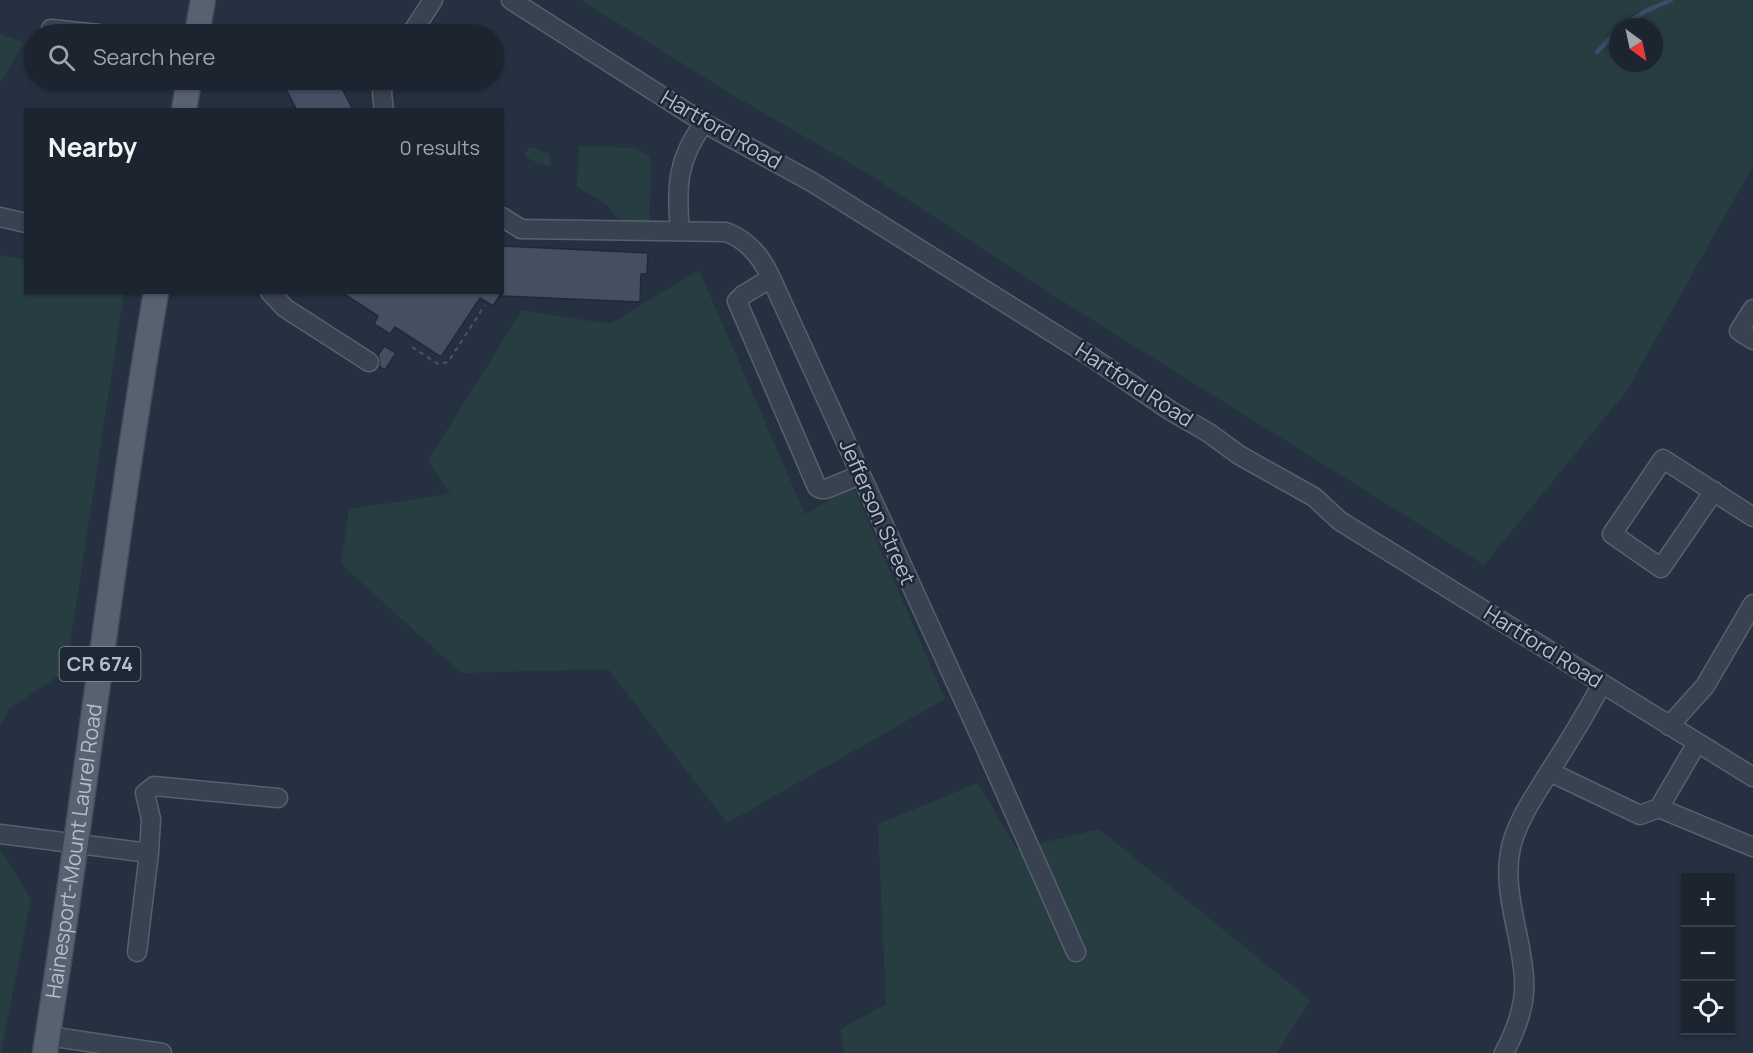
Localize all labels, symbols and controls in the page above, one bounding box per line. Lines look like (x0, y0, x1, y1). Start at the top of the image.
north arrow (1609, 18, 1663, 72)
search box (24, 24, 504, 90)
icon: search (45, 41, 78, 74)
text: Search here (93, 42, 215, 72)
street label: Hartford Road (656, 83, 787, 175)
text: Nearby (48, 129, 137, 165)
text: 0 results (400, 134, 480, 161)
street label: Hartford Road (1070, 336, 1199, 433)
street label: Jefferson Street (833, 434, 923, 589)
street label: Hartford Road (1479, 598, 1608, 694)
road number: CR 674 (60, 647, 140, 681)
street label: Hainesport-Mount Laurel Road (39, 702, 108, 1000)
map controls (1681, 873, 1735, 1035)
button: + (1681, 873, 1735, 927)
button: − (1681, 927, 1735, 981)
button: locate (1681, 981, 1735, 1035)

